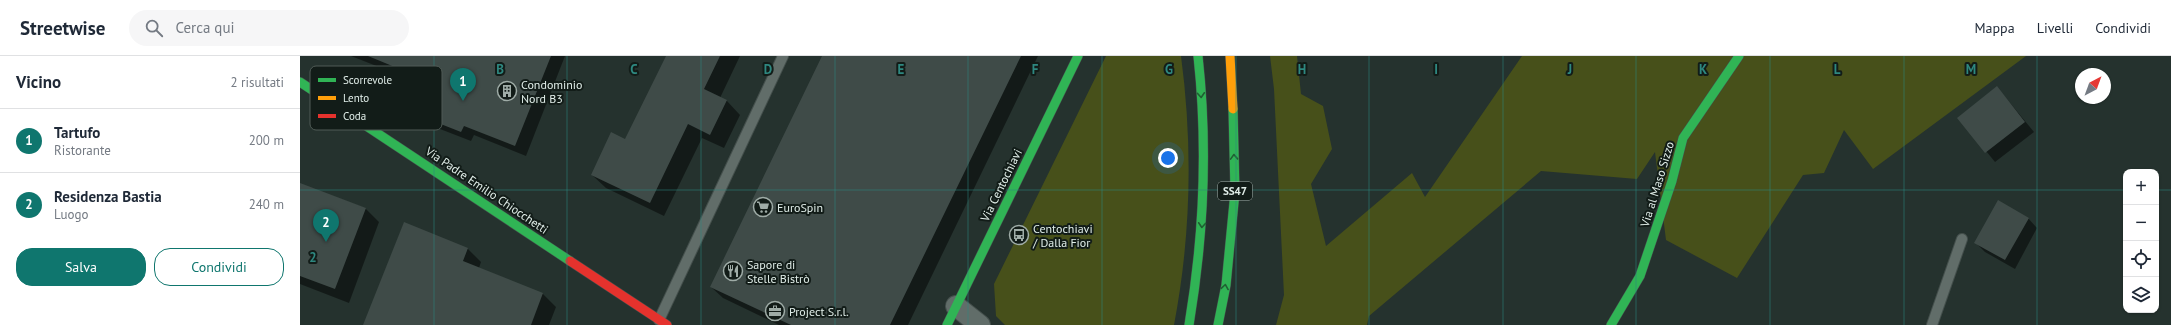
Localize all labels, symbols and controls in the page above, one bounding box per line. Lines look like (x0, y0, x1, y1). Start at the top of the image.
search box (129, 10, 409, 46)
text: Streetwise (20, 16, 105, 40)
icon: search (143, 17, 165, 39)
text: Cerca qui (175, 18, 235, 37)
text: Mappa (1975, 19, 2015, 37)
text: Livelli (2037, 19, 2073, 37)
text: Condividi (2095, 19, 2151, 37)
text: B (496, 61, 504, 78)
text: C (630, 61, 638, 78)
text: D (764, 61, 772, 78)
text: E (898, 61, 905, 78)
text: F (1032, 61, 1039, 78)
text: G (1165, 61, 1173, 78)
text: H (1298, 61, 1306, 78)
text: I (1434, 61, 1438, 78)
text: J (1567, 61, 1572, 78)
text: K (1699, 61, 1707, 78)
text: L (1834, 61, 1841, 78)
text: M (1966, 61, 1976, 78)
legend (310, 66, 442, 130)
pin: 1 (450, 68, 476, 101)
north arrow (2075, 68, 2111, 104)
text: Vicino (16, 71, 61, 93)
text: Scorrevole (343, 73, 393, 87)
text: 2 risultati (231, 74, 284, 91)
place label: Condominio Nord B3 (521, 77, 583, 106)
building icon: Condominio Nord B3 (496, 80, 518, 102)
text: Lento (343, 91, 369, 105)
one-way arrow (1196, 92, 1205, 98)
text: Coda (343, 109, 366, 123)
text: Tartufo (54, 123, 100, 142)
text: 1 (25, 132, 33, 149)
text: 200 m (249, 132, 284, 149)
street label: Via al Maso Sizzo (1637, 139, 1677, 229)
text: Ristorante (54, 142, 111, 159)
street label: Via Padre Emilio Chiocchetti (422, 143, 551, 237)
street label: Via Centochiavi (977, 146, 1025, 225)
your location (1158, 148, 1178, 168)
one-way arrow (1230, 154, 1239, 160)
map controls (2123, 169, 2159, 313)
button: + (2123, 169, 2159, 205)
road number: SS47 (1218, 182, 1252, 200)
text: Residenza Bastia (54, 187, 162, 206)
text: 2 (25, 196, 33, 213)
text: 240 m (249, 196, 284, 213)
supermarket icon: EuroSpin (752, 196, 774, 218)
place label: EuroSpin (777, 200, 823, 215)
button: − (2123, 205, 2159, 241)
text: Luogo (54, 206, 88, 223)
pin: 2 (313, 209, 339, 242)
place label: Centochiavi / Dalla Fior (1032, 221, 1093, 250)
one-way arrow (1197, 222, 1206, 228)
bus stop icon: Centochiavi / Dalla Fior (1008, 224, 1030, 246)
button: locate (2123, 241, 2159, 277)
button: Salva (16, 248, 146, 286)
button: Condividi (154, 248, 284, 286)
text: 2 (309, 249, 317, 266)
place label: Sapore di Stelle Bistrò (747, 257, 810, 286)
restaurant icon: Sapore di Stelle Bistrò (722, 260, 744, 282)
button: layers (2123, 277, 2159, 313)
one-way arrow (1220, 284, 1229, 290)
office icon: Project S.r.l. (764, 300, 786, 322)
place label: Project S.r.l. (789, 304, 849, 319)

